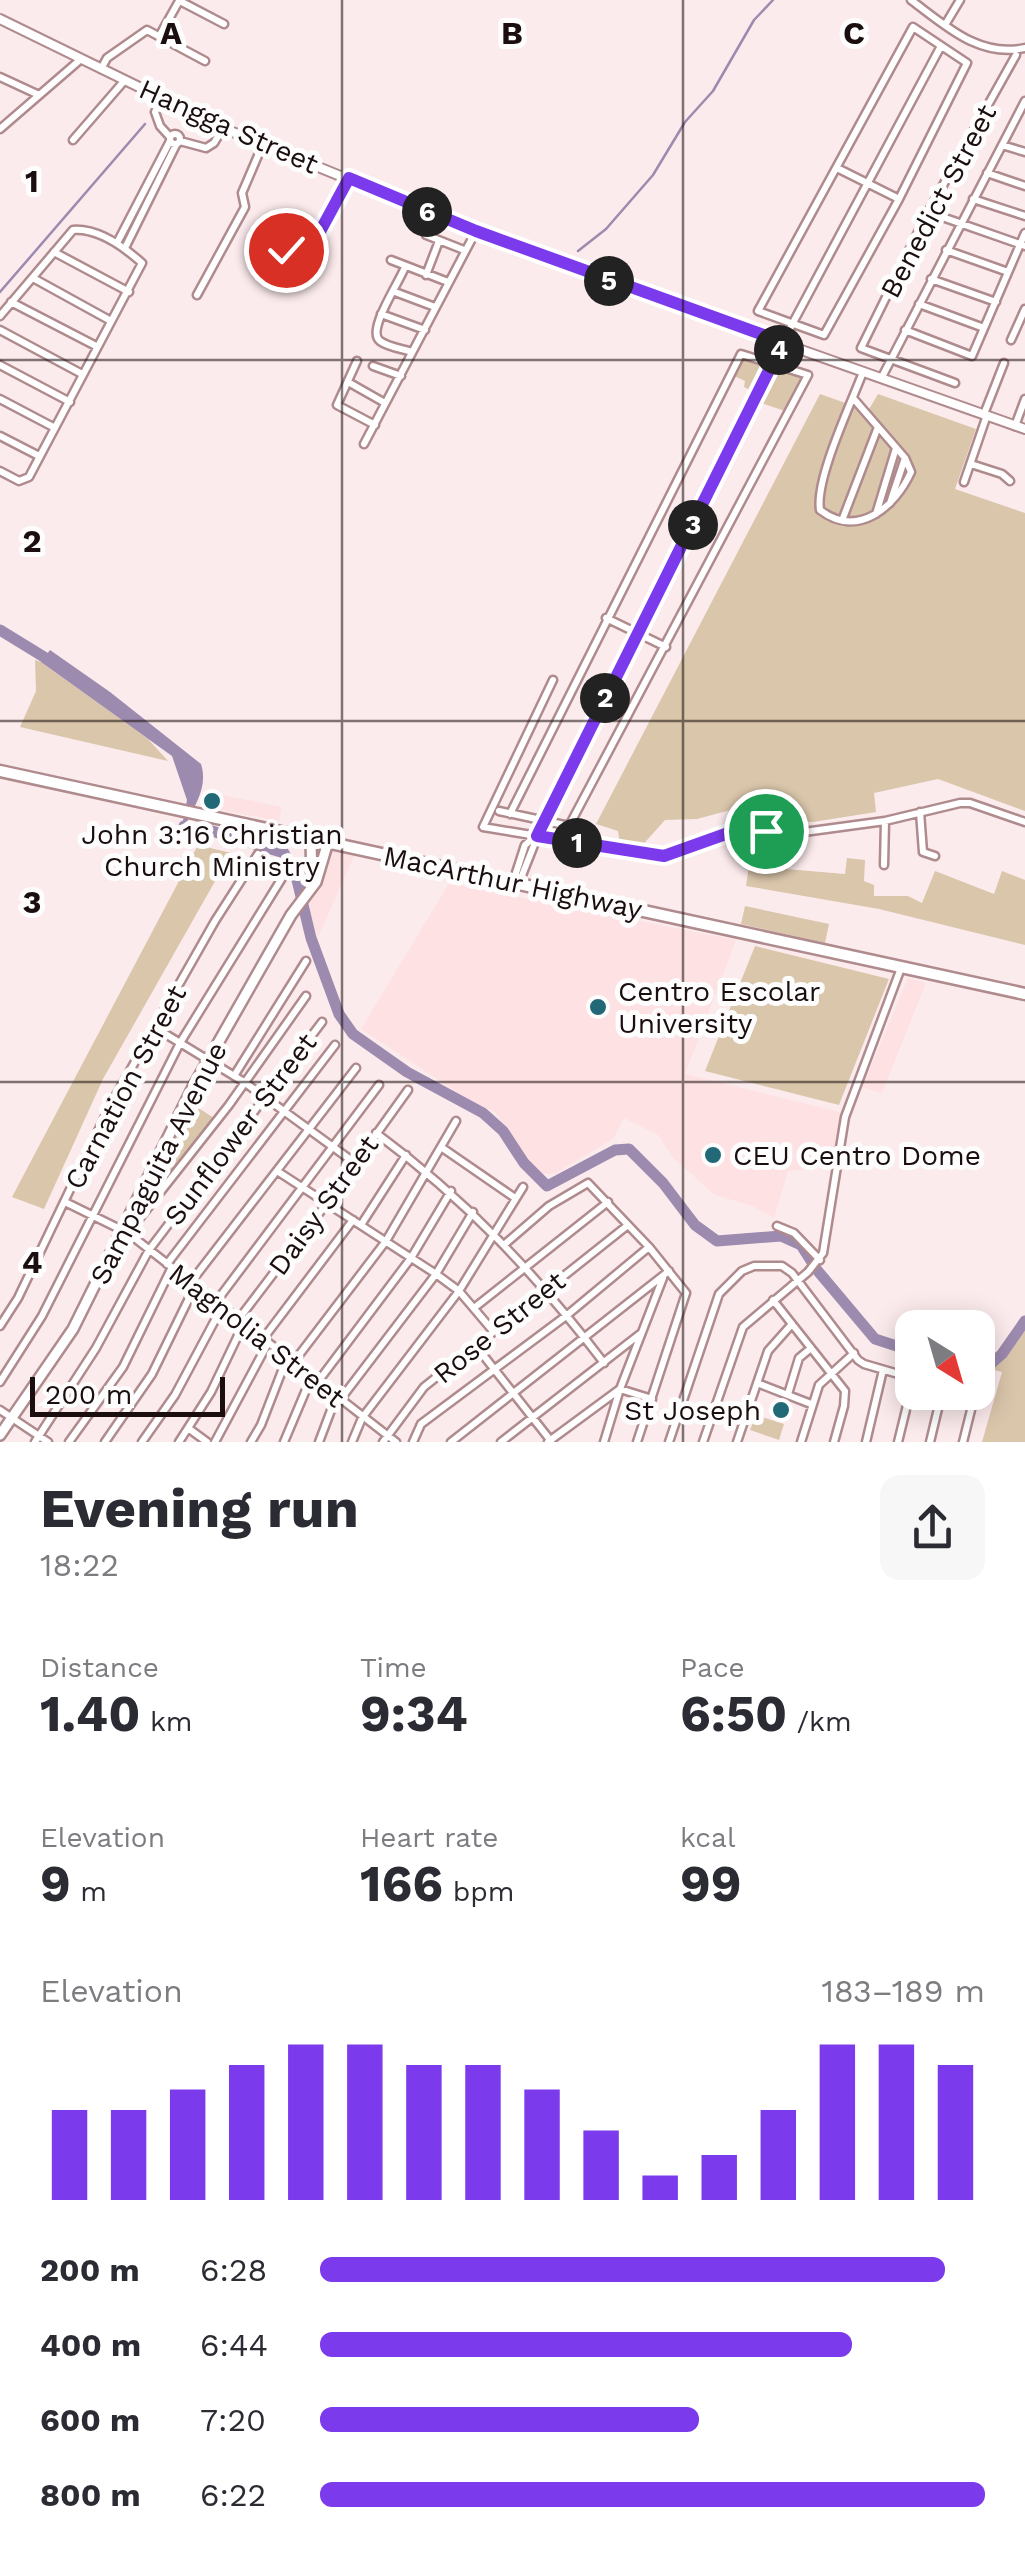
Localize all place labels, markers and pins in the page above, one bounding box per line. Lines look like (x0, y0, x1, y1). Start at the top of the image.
pin: 6 (402, 187, 452, 237)
pin (244, 208, 329, 293)
pin: 5 (584, 256, 634, 306)
pin: 4 (754, 325, 804, 375)
pin: 3 (668, 500, 718, 550)
pin: 2 (580, 673, 630, 723)
pin (724, 789, 809, 874)
marker: John 3:16 Christian Church Ministry (201, 790, 223, 812)
place label: John 3:16 Christian Church Ministry (81, 818, 343, 883)
pin: 1 (552, 818, 602, 868)
place label: Centro Escolar University (618, 975, 821, 1040)
marker: Centro Escolar University (587, 996, 609, 1018)
place label: CEU Centro Dome (733, 1139, 981, 1172)
marker: CEU Centro Dome (702, 1144, 724, 1166)
place label: St Joseph (624, 1394, 761, 1427)
marker: St Joseph (770, 1399, 792, 1421)

